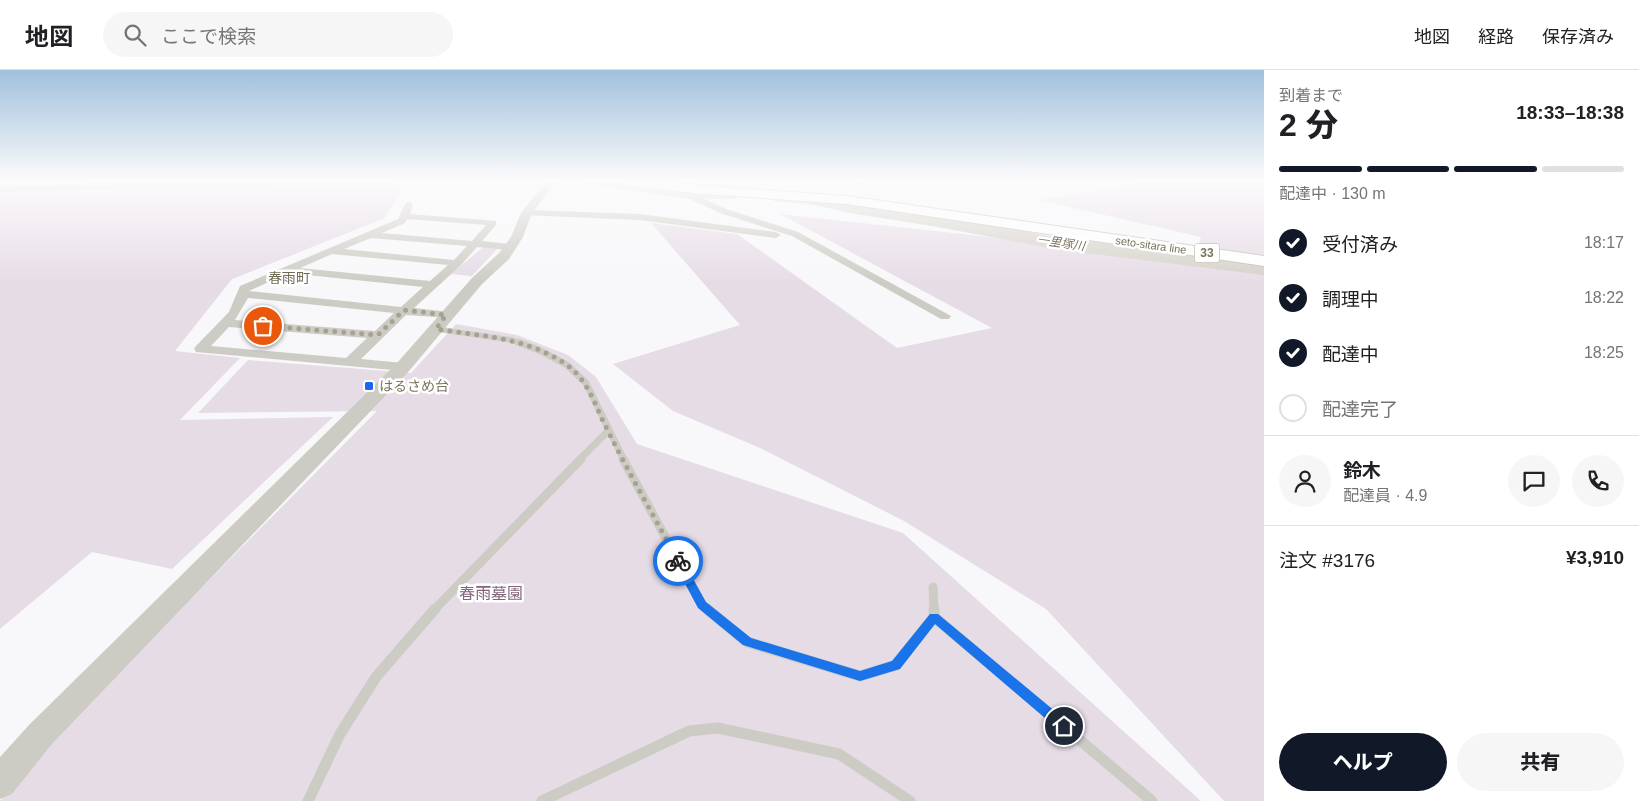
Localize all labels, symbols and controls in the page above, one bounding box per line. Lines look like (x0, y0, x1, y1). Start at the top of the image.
search box (103, 12, 453, 57)
icon: search (121, 21, 149, 49)
text: 地図 (25, 23, 73, 50)
text: ここで検索 (161, 26, 256, 47)
text: 地図 (1414, 27, 1450, 47)
text: 経路 (1478, 27, 1514, 47)
text: 保存済み (1542, 27, 1614, 47)
text: 到着まで (1279, 87, 1343, 104)
text: 18:33–18:38 (1516, 102, 1624, 123)
text: 2 分 (1279, 107, 1338, 143)
text: 配達中 · 130 m (1279, 185, 1386, 202)
icon: check (1279, 229, 1307, 257)
water label: 一里塚川 (1036, 233, 1088, 254)
street label: seto-sitara line (1115, 234, 1187, 256)
text: 受付済み (1322, 234, 1398, 255)
text: 18:17 (1584, 234, 1624, 251)
road number: 33 (1194, 244, 1220, 262)
district label: 春雨町 (268, 270, 310, 286)
icon: check (1279, 284, 1307, 312)
text: 調理中 (1322, 289, 1379, 310)
text: 18:22 (1584, 289, 1624, 306)
pin (242, 305, 284, 347)
icon: bag (249, 312, 277, 340)
icon: check (1279, 339, 1307, 367)
text: 配達中 (1322, 344, 1379, 365)
text: 18:25 (1584, 344, 1624, 361)
place label: はるさめ台 (379, 378, 449, 394)
marker: はるさめ台 (363, 380, 375, 392)
text: 配達完了 (1322, 399, 1398, 420)
button: person (1279, 455, 1331, 507)
button: chat (1508, 455, 1560, 507)
button: phone (1572, 455, 1624, 507)
text: 鈴木 (1343, 460, 1381, 481)
text: 配達員 · 4.9 (1343, 487, 1427, 504)
courier (653, 536, 703, 586)
icon: bike (664, 547, 692, 575)
text: ¥3,910 (1566, 547, 1624, 568)
text: 注文 #3176 (1279, 550, 1375, 571)
park label: 春雨墓園 (459, 585, 523, 602)
pin (1043, 705, 1085, 747)
icon: home (1050, 712, 1078, 740)
button: ヘルプ (1279, 733, 1447, 791)
button: 共有 (1457, 733, 1624, 791)

